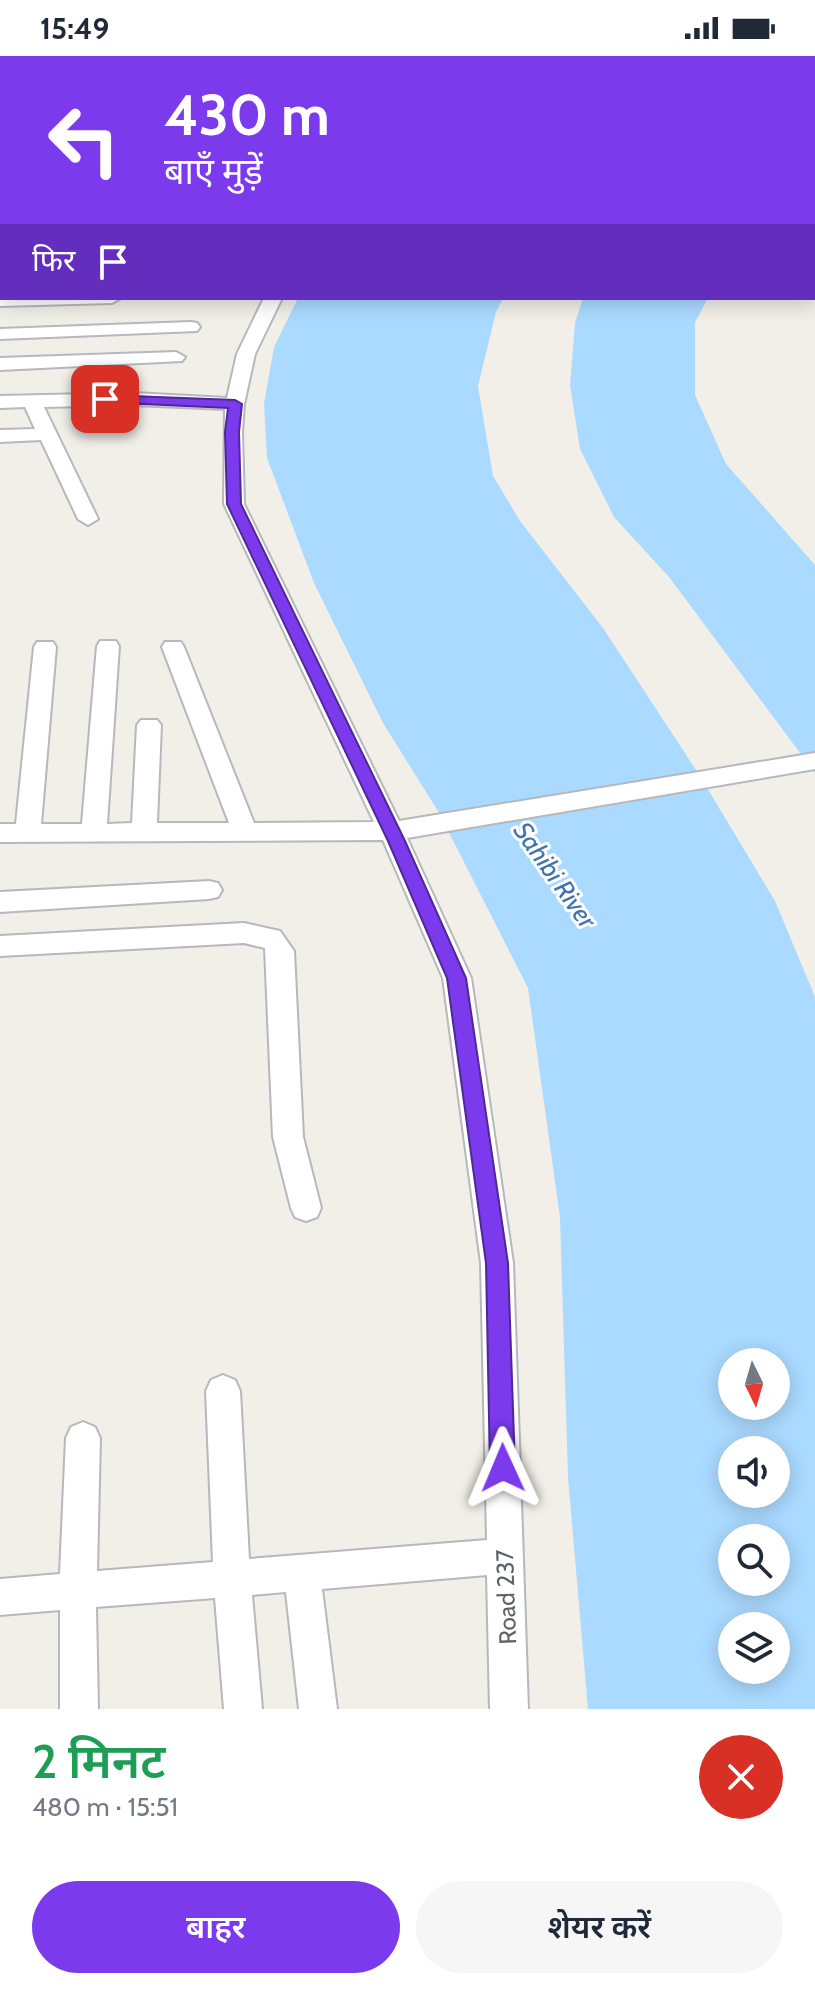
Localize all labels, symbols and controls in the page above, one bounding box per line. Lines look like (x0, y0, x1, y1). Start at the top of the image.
text: 15:49 (40, 10, 109, 47)
text: 430 m (164, 81, 330, 149)
icon: left (32, 88, 136, 192)
text: बाएँ मुड़ें (164, 149, 263, 193)
icon: arrive (91, 240, 135, 284)
text: फिर (32, 242, 75, 279)
pin (71, 365, 139, 433)
icon: arrive (83, 377, 127, 421)
water label: Sahibi River (507, 816, 604, 935)
north arrow (718, 1348, 790, 1420)
map controls (718, 1348, 790, 1684)
position arrow (461, 1426, 545, 1510)
button: sound (718, 1436, 790, 1508)
button: search (718, 1524, 790, 1596)
street label: Road 237 (490, 1549, 522, 1645)
button: layers (718, 1612, 790, 1684)
text: 2 मिनट (32, 1732, 166, 1790)
button: close (699, 1735, 783, 1819)
text: 480 m · 15:51 (32, 1791, 178, 1823)
button: बाहर (32, 1881, 400, 1973)
button: शेयर करें (416, 1881, 783, 1973)

